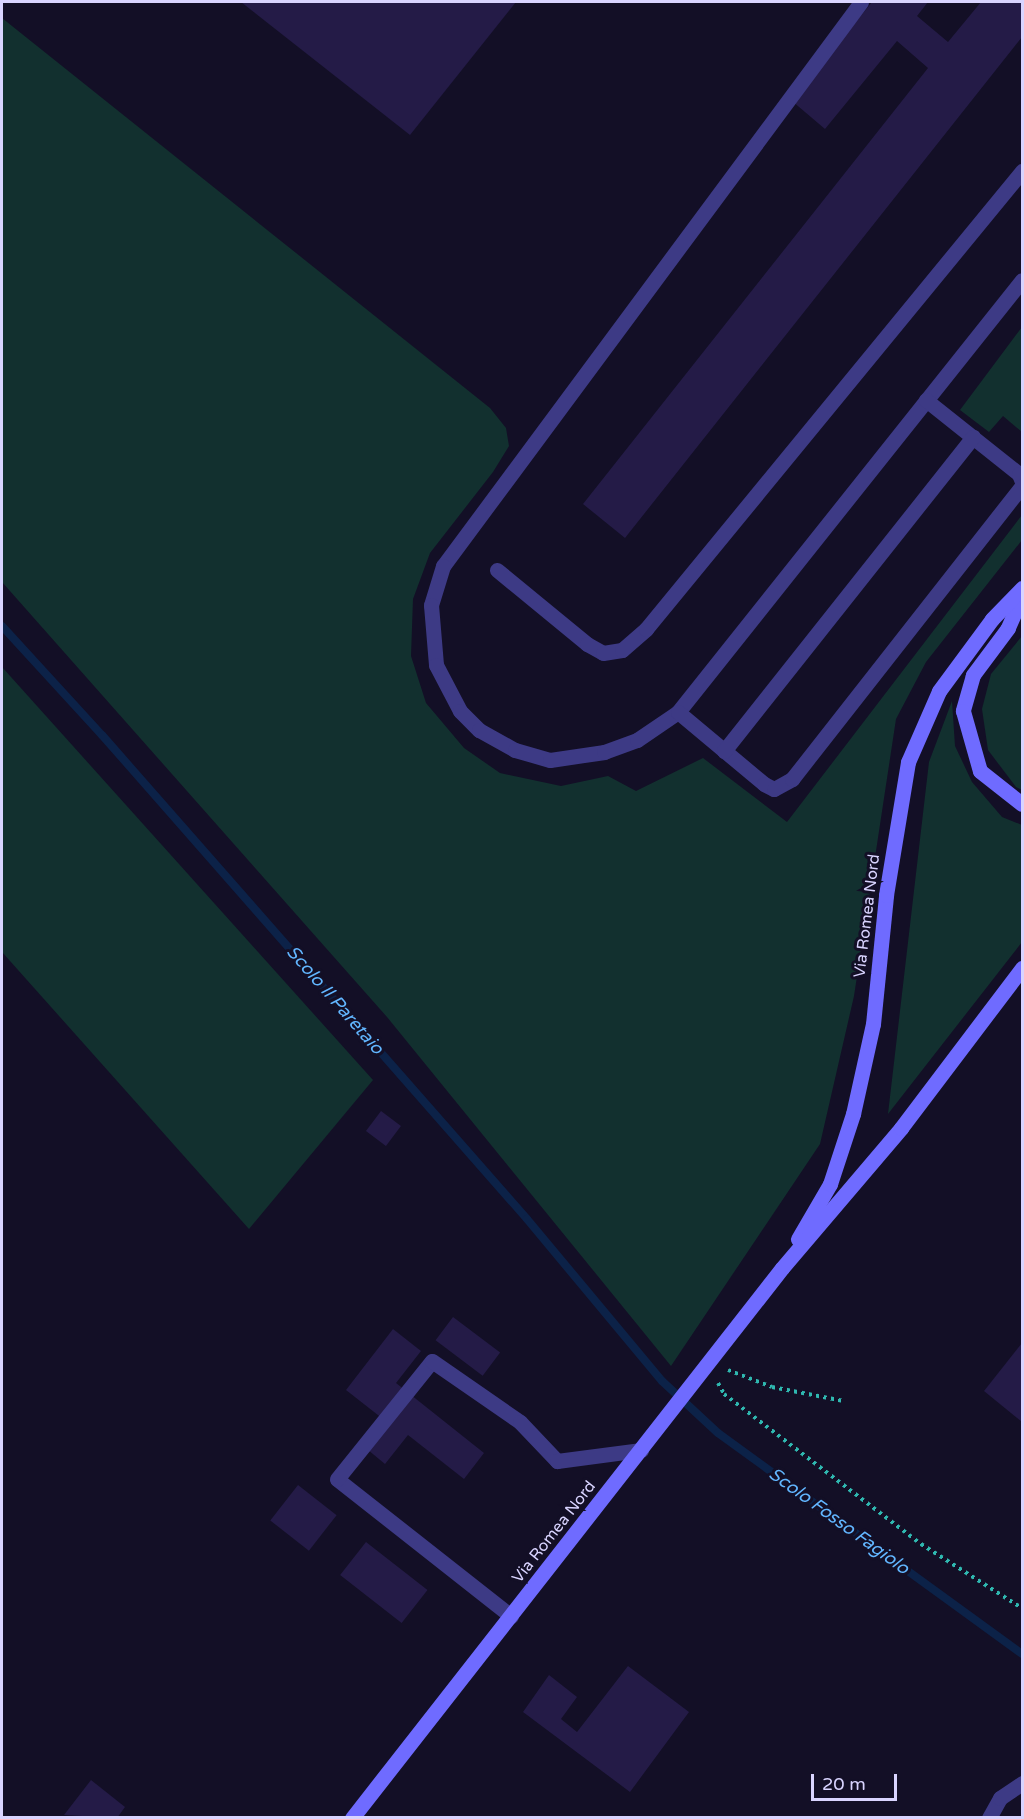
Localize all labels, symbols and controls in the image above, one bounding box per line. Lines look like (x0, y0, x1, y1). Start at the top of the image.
street label: Via Romea Nord (850, 853, 884, 979)
water label: Scolo Il Paretaio (282, 941, 388, 1059)
water label: Scolo Fosso Fagiolo (765, 1463, 913, 1579)
street label: Via Romea Nord (508, 1477, 600, 1587)
scale bar (814, 1762, 900, 1800)
text: 20 m (822, 1773, 866, 1795)

